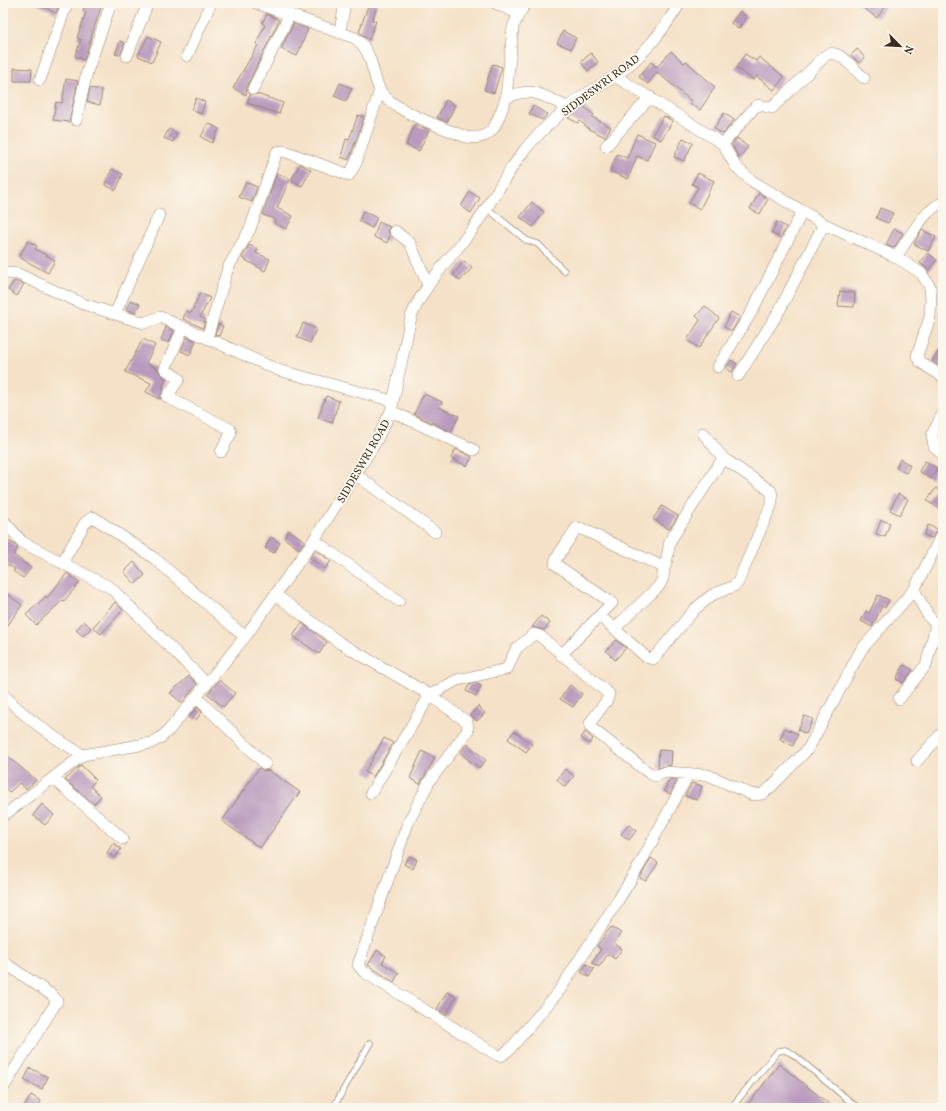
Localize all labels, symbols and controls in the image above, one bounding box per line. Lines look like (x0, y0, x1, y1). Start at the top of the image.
north arrow (880, 26, 920, 66)
text: N (899, 43, 916, 56)
street label: SIDDESWRI ROAD (559, 52, 643, 121)
street label: SIDDESWRI ROAD (334, 417, 394, 506)

